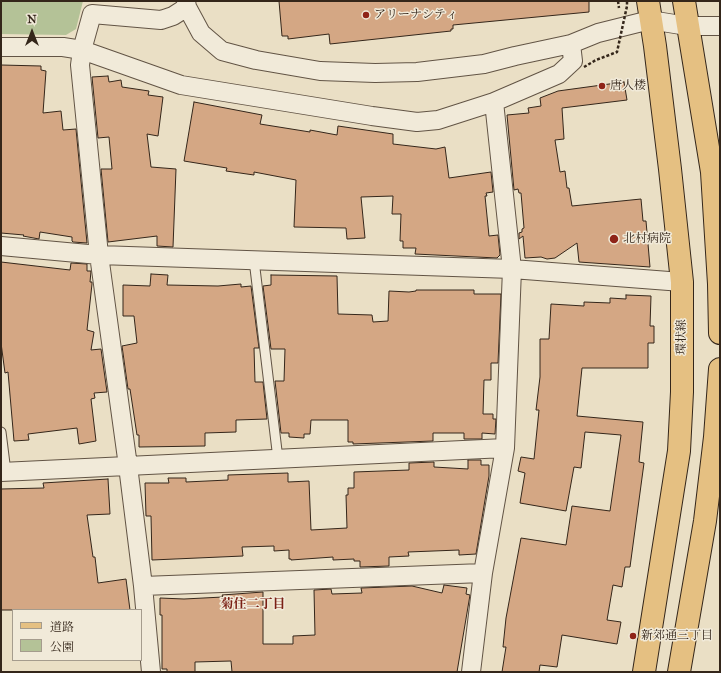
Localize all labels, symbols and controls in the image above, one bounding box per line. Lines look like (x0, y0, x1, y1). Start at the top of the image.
place label: アリーナシティ (374, 8, 458, 22)
marker: アリーナシティ (361, 10, 371, 20)
north arrow (12, 12, 52, 52)
text: N (27, 13, 37, 26)
place label: 唐人楼 (610, 79, 646, 93)
marker: 唐人楼 (597, 81, 607, 91)
place label: 北村病院 (623, 232, 671, 246)
marker: 北村病院 (608, 233, 620, 245)
street label: 環状線 (675, 319, 689, 355)
district label: 菊住二丁目 (221, 597, 285, 613)
legend (12, 609, 142, 661)
text: 道路 (50, 620, 74, 634)
place label: 新郊通三丁目 (641, 629, 713, 643)
marker: 新郊通三丁目 (628, 631, 638, 641)
text: 公園 (50, 640, 74, 654)

